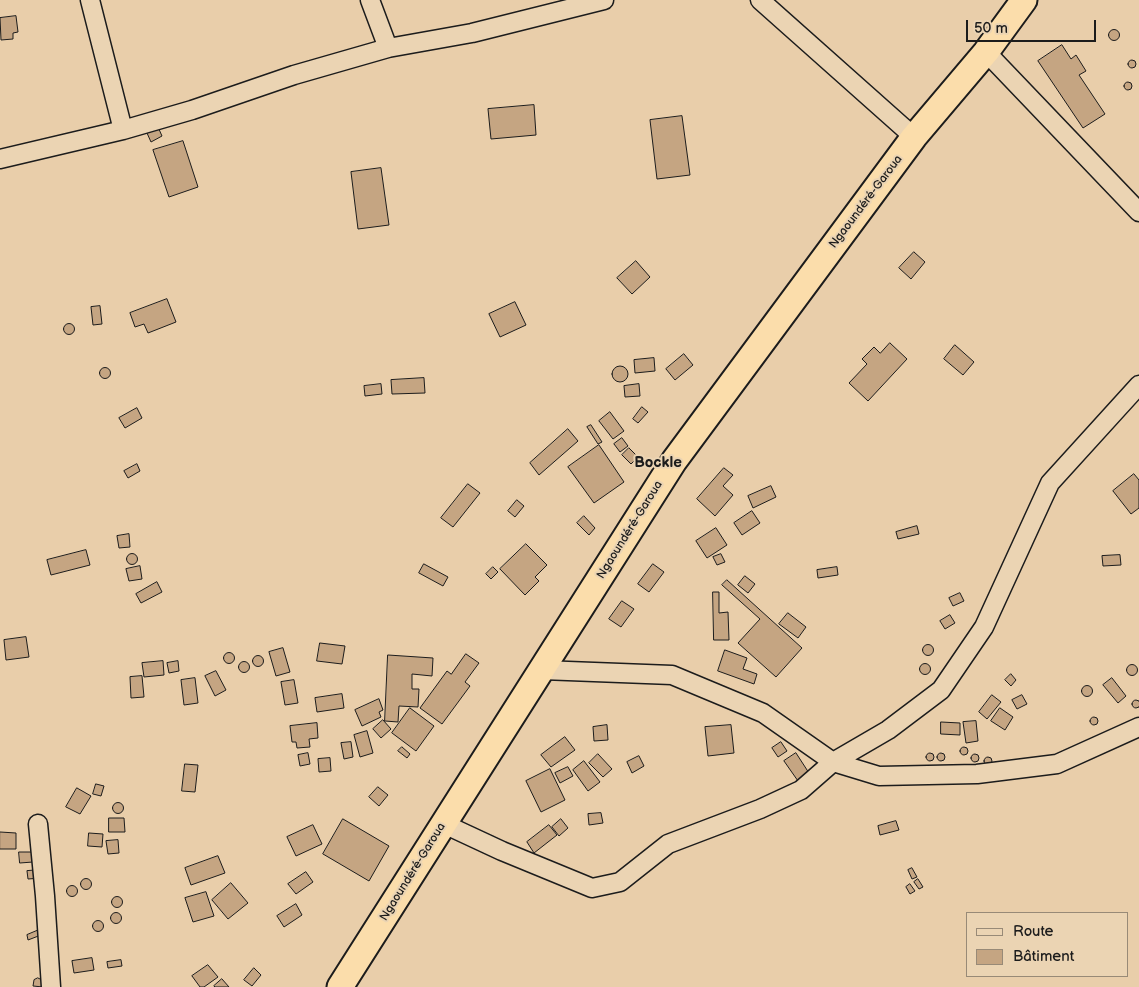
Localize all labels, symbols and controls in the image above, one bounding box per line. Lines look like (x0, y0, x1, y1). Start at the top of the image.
scale bar (969, 10, 1099, 42)
text: 50 m (974, 19, 1008, 38)
street label: Ngaoundéré-Garoua (826, 153, 906, 251)
district label: Bockle (634, 454, 682, 472)
street label: Ngaoundéré-Garoua (594, 478, 666, 582)
street label: Ngaoundéré-Garoua (377, 820, 449, 924)
legend (966, 912, 1129, 977)
text: Route (1013, 922, 1053, 941)
text: Bâtiment (1013, 947, 1074, 966)

